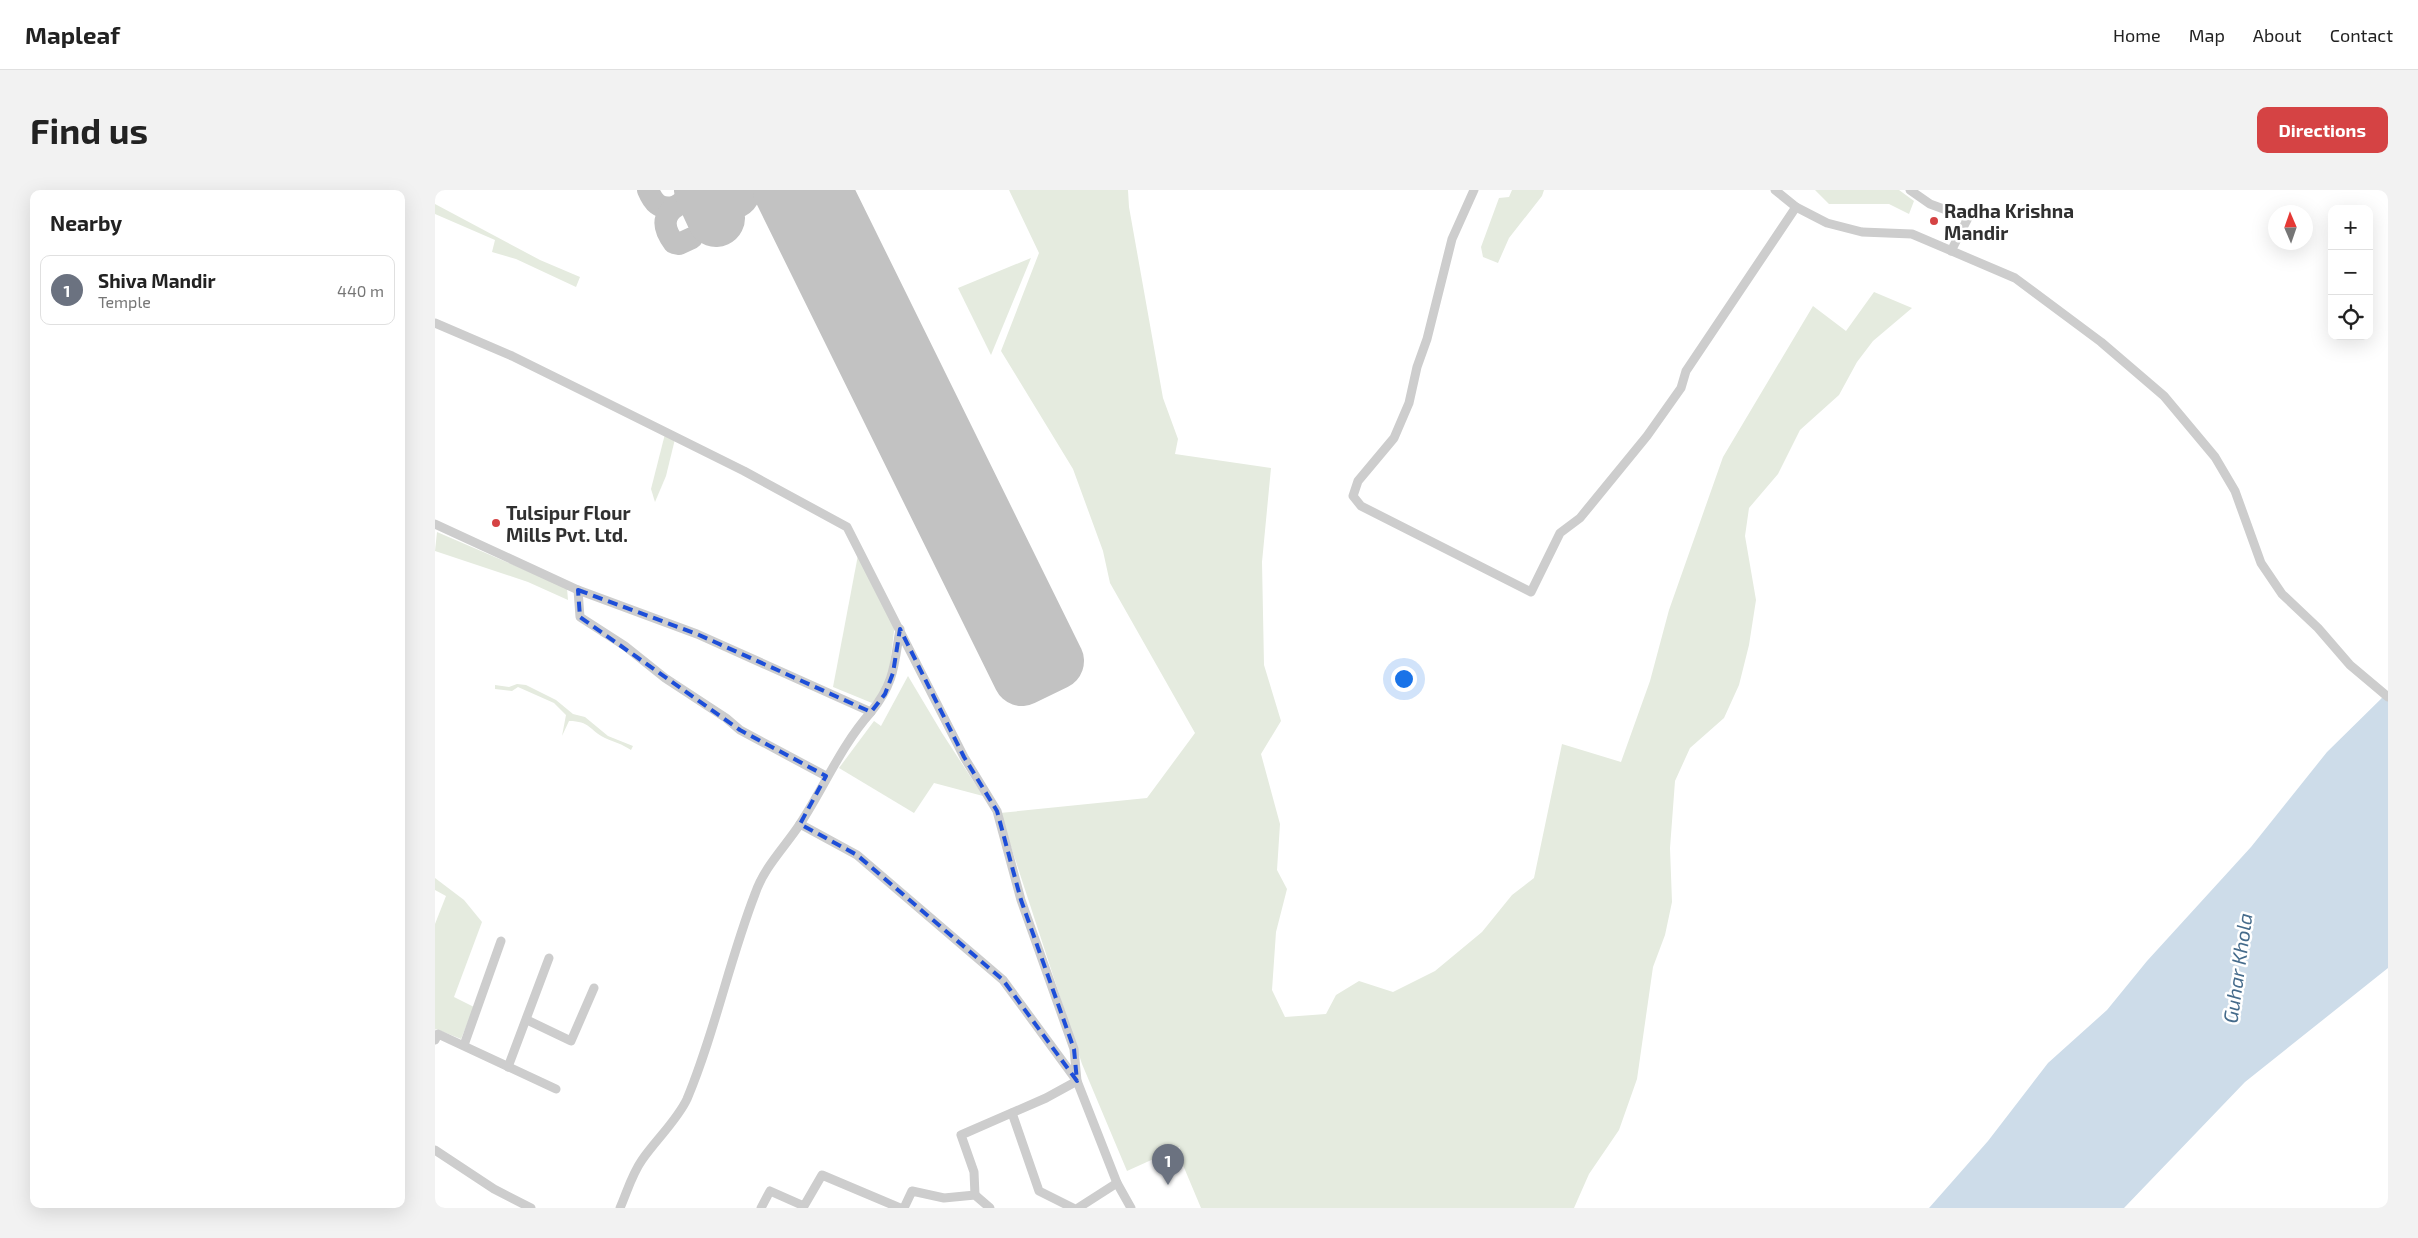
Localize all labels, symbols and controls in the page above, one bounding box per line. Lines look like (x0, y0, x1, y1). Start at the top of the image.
text: Mapleaf (25, 20, 120, 49)
text: Home (2113, 24, 2161, 46)
text: Map (2189, 24, 2225, 46)
text: About (2253, 24, 2302, 46)
text: Contact (2330, 24, 2393, 46)
button: Directions (2257, 107, 2388, 153)
text: Find us (30, 109, 148, 151)
place label: Radha Krishna Mandir (1944, 199, 2074, 244)
north arrow (2268, 205, 2313, 250)
map controls (2328, 205, 2373, 340)
button: + (2328, 205, 2373, 250)
text: Nearby (50, 210, 122, 235)
marker: Radha Krishna Mandir (1928, 215, 1940, 227)
button: − (2328, 250, 2373, 295)
text: Shiva Mandir (98, 269, 216, 292)
text: 1 (64, 281, 70, 300)
text: 440 m (337, 281, 384, 300)
text: Temple (98, 292, 151, 311)
button: locate (2328, 295, 2373, 340)
place label: Tulsipur Flour Mills Pvt. Ltd. (506, 501, 631, 546)
marker: Tulsipur Flour Mills Pvt. Ltd. (490, 517, 502, 529)
your location (1391, 666, 1417, 692)
water label: Guhar Khola (2217, 911, 2257, 1025)
pin: 1 (1152, 1144, 1184, 1185)

